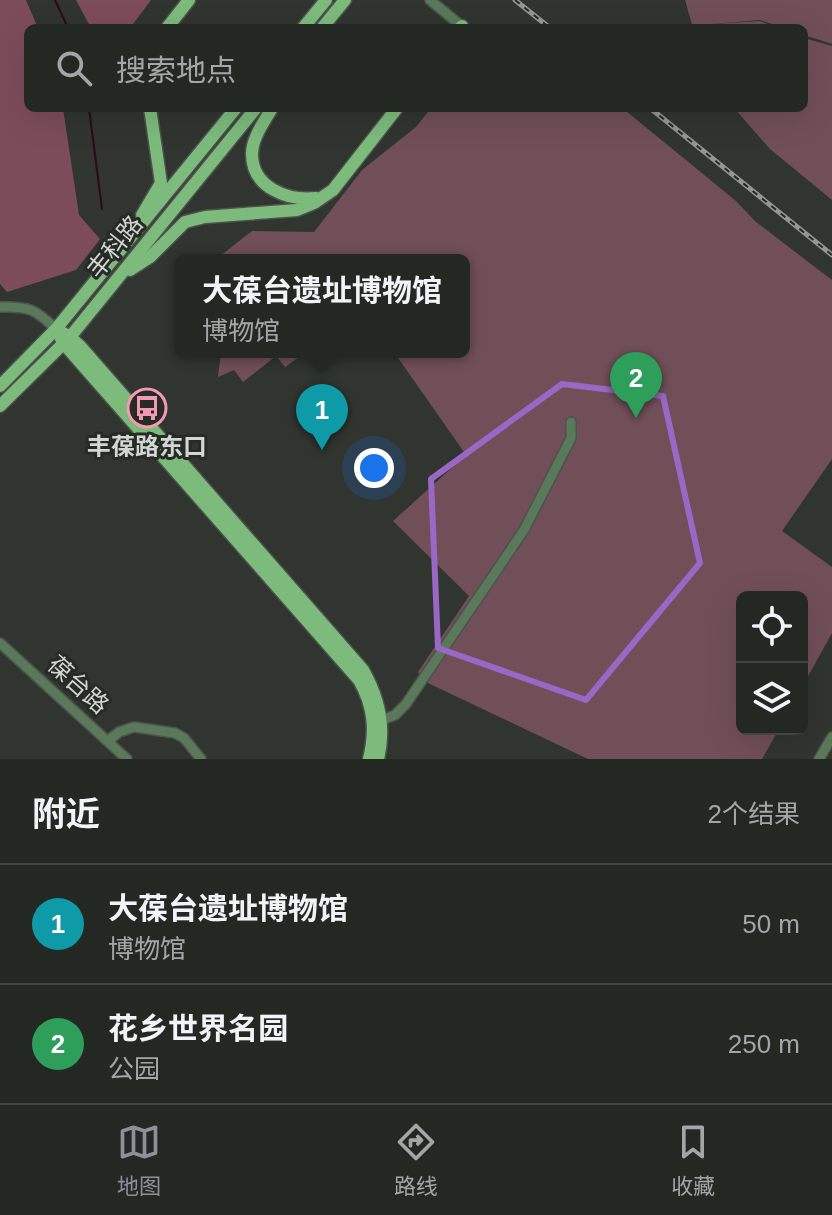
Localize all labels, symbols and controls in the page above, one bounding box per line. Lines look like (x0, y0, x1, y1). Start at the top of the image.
search box (24, 24, 808, 112)
icon: search (52, 46, 96, 90)
text: 搜索地点 (116, 54, 236, 87)
street label: 丰科路 (81, 210, 148, 283)
popup (174, 254, 470, 358)
text: 大葆台遗址博物馆 (202, 274, 442, 307)
text: 博物馆 (202, 316, 280, 346)
pin: 2 (610, 352, 662, 418)
pin: 1 (296, 384, 348, 450)
bus stop icon: 丰葆路东口 (126, 387, 168, 429)
place label: 丰葆路东口 (87, 433, 207, 460)
your location (354, 448, 394, 488)
map controls (736, 591, 808, 735)
button: locate (736, 591, 808, 663)
street label: 葆台路 (43, 651, 114, 719)
button: layers (736, 663, 808, 735)
text: 附近 (32, 795, 100, 833)
text: 2个结果 (708, 799, 800, 829)
text: 大葆台遗址博物馆 (108, 892, 348, 925)
text: 1 (51, 909, 65, 939)
text: 50 m (742, 909, 800, 939)
text: 博物馆 (108, 934, 186, 964)
text: 花乡世界名园 (108, 1012, 288, 1045)
text: 2 (51, 1029, 65, 1059)
text: 250 m (728, 1029, 800, 1059)
text: 公园 (108, 1054, 160, 1084)
tab: 地图 (117, 1120, 161, 1200)
tab: 路线 (394, 1120, 438, 1200)
tab: 收藏 (671, 1120, 715, 1200)

